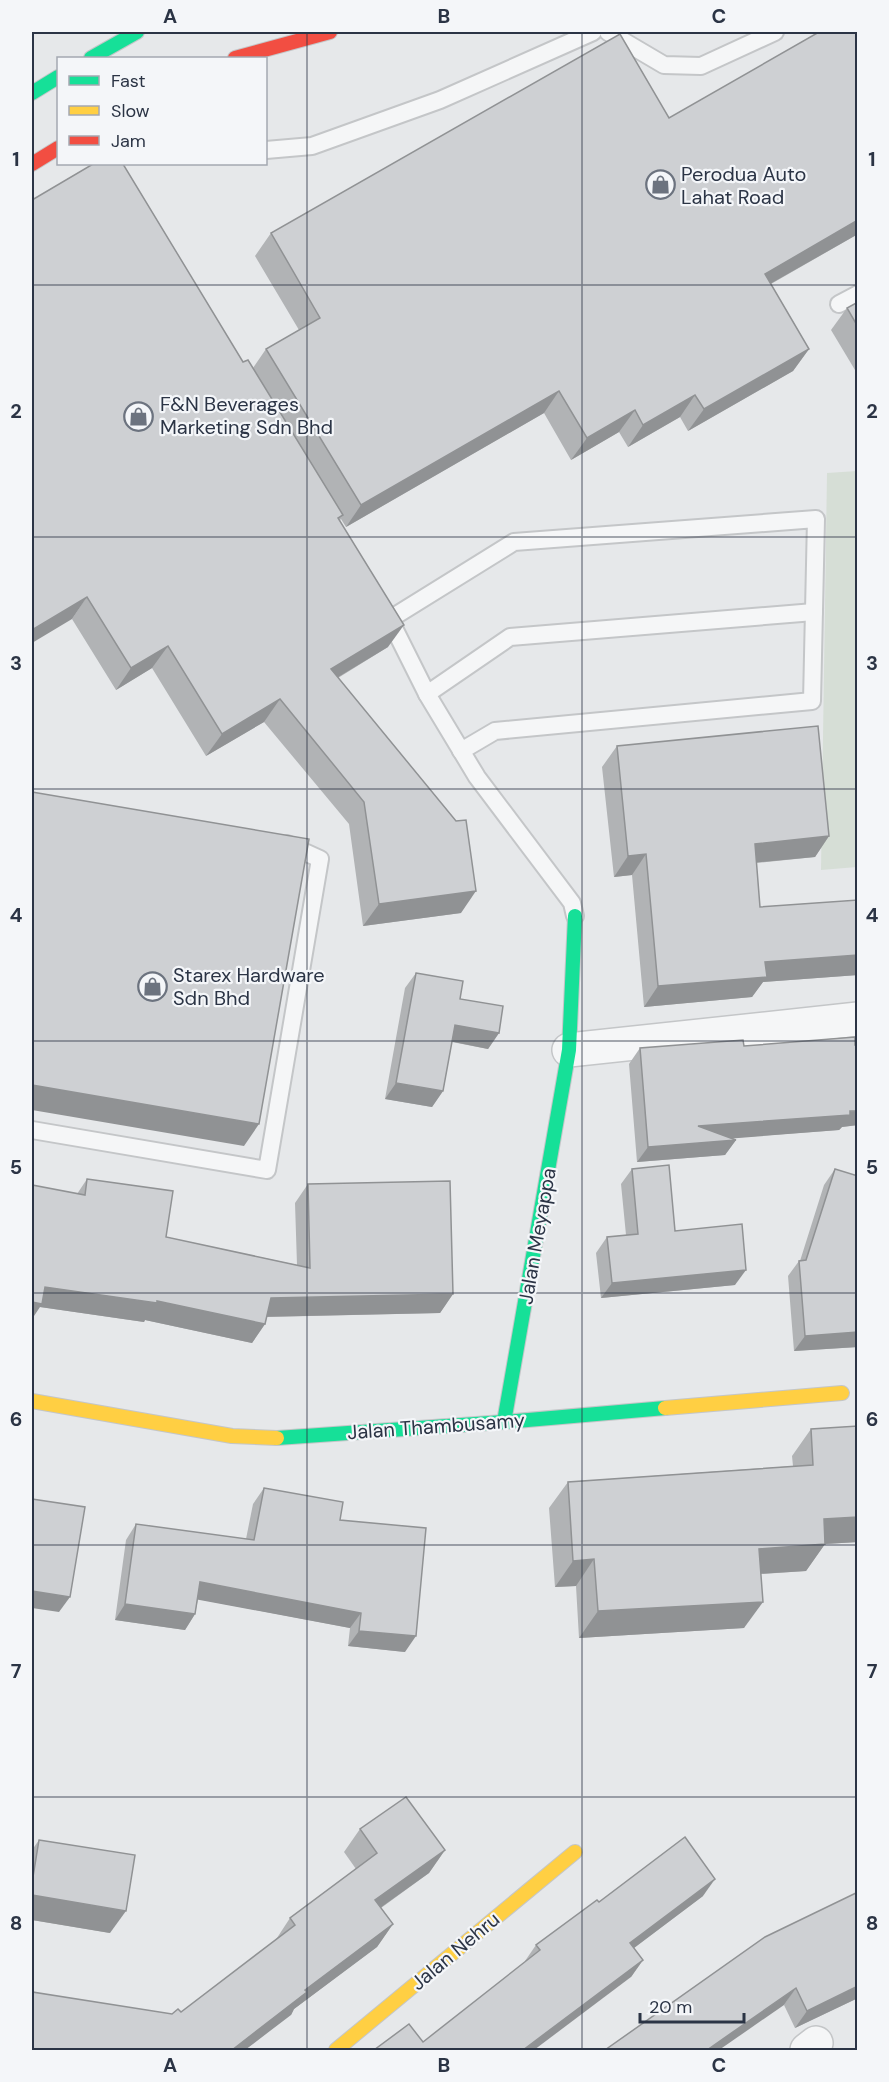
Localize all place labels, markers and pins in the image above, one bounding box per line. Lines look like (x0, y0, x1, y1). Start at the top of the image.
place label: Perodua Auto Lahat Road (681, 161, 806, 210)
shop icon: Perodua Auto Lahat Road (644, 169, 676, 201)
place label: F&N Beverages Marketing Sdn Bhd (160, 391, 333, 440)
shop icon: F&N Beverages Marketing Sdn Bhd (123, 400, 155, 432)
place label: Starex Hardware Sdn Bhd (173, 962, 325, 1011)
shop icon: Starex Hardware Sdn Bhd (136, 970, 168, 1002)

